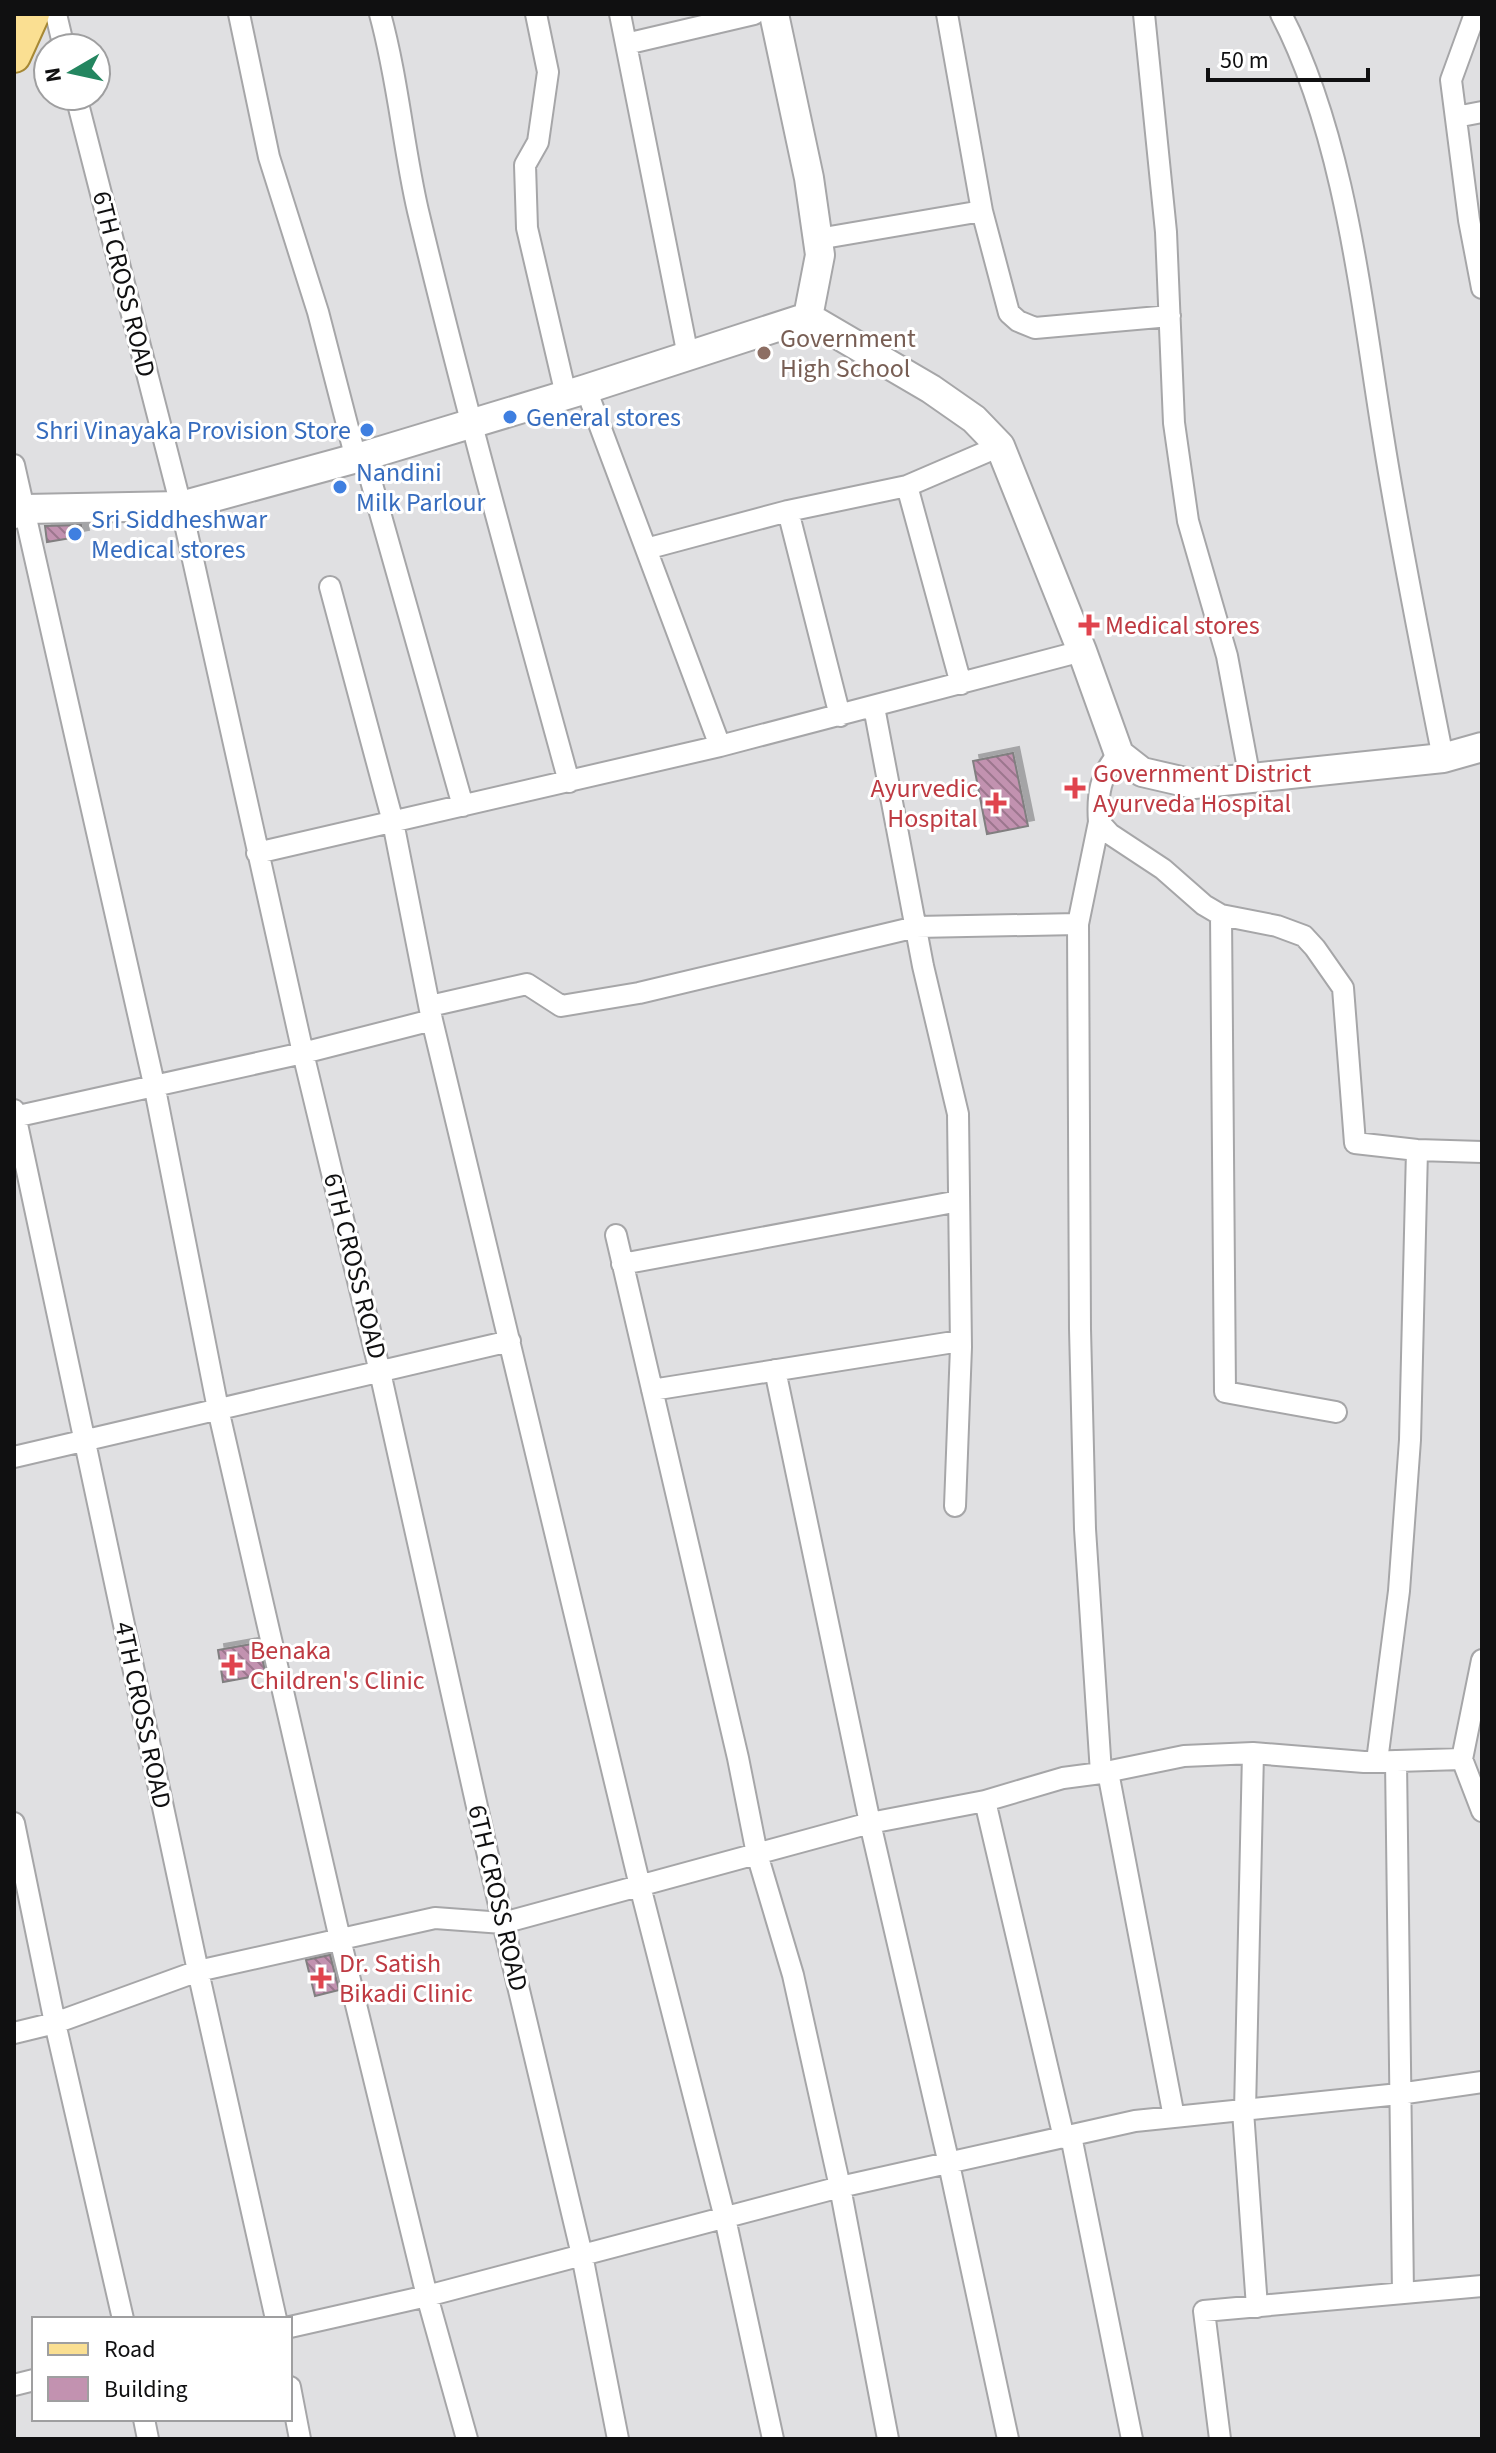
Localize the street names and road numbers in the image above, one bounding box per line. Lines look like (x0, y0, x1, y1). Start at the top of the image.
street label: 6TH CROSS ROAD (83, 187, 165, 381)
street label: 6TH CROSS ROAD (314, 1169, 396, 1363)
street label: 4TH CROSS ROAD (105, 1618, 181, 1812)
street label: 6TH CROSS ROAD (459, 1801, 537, 1995)

